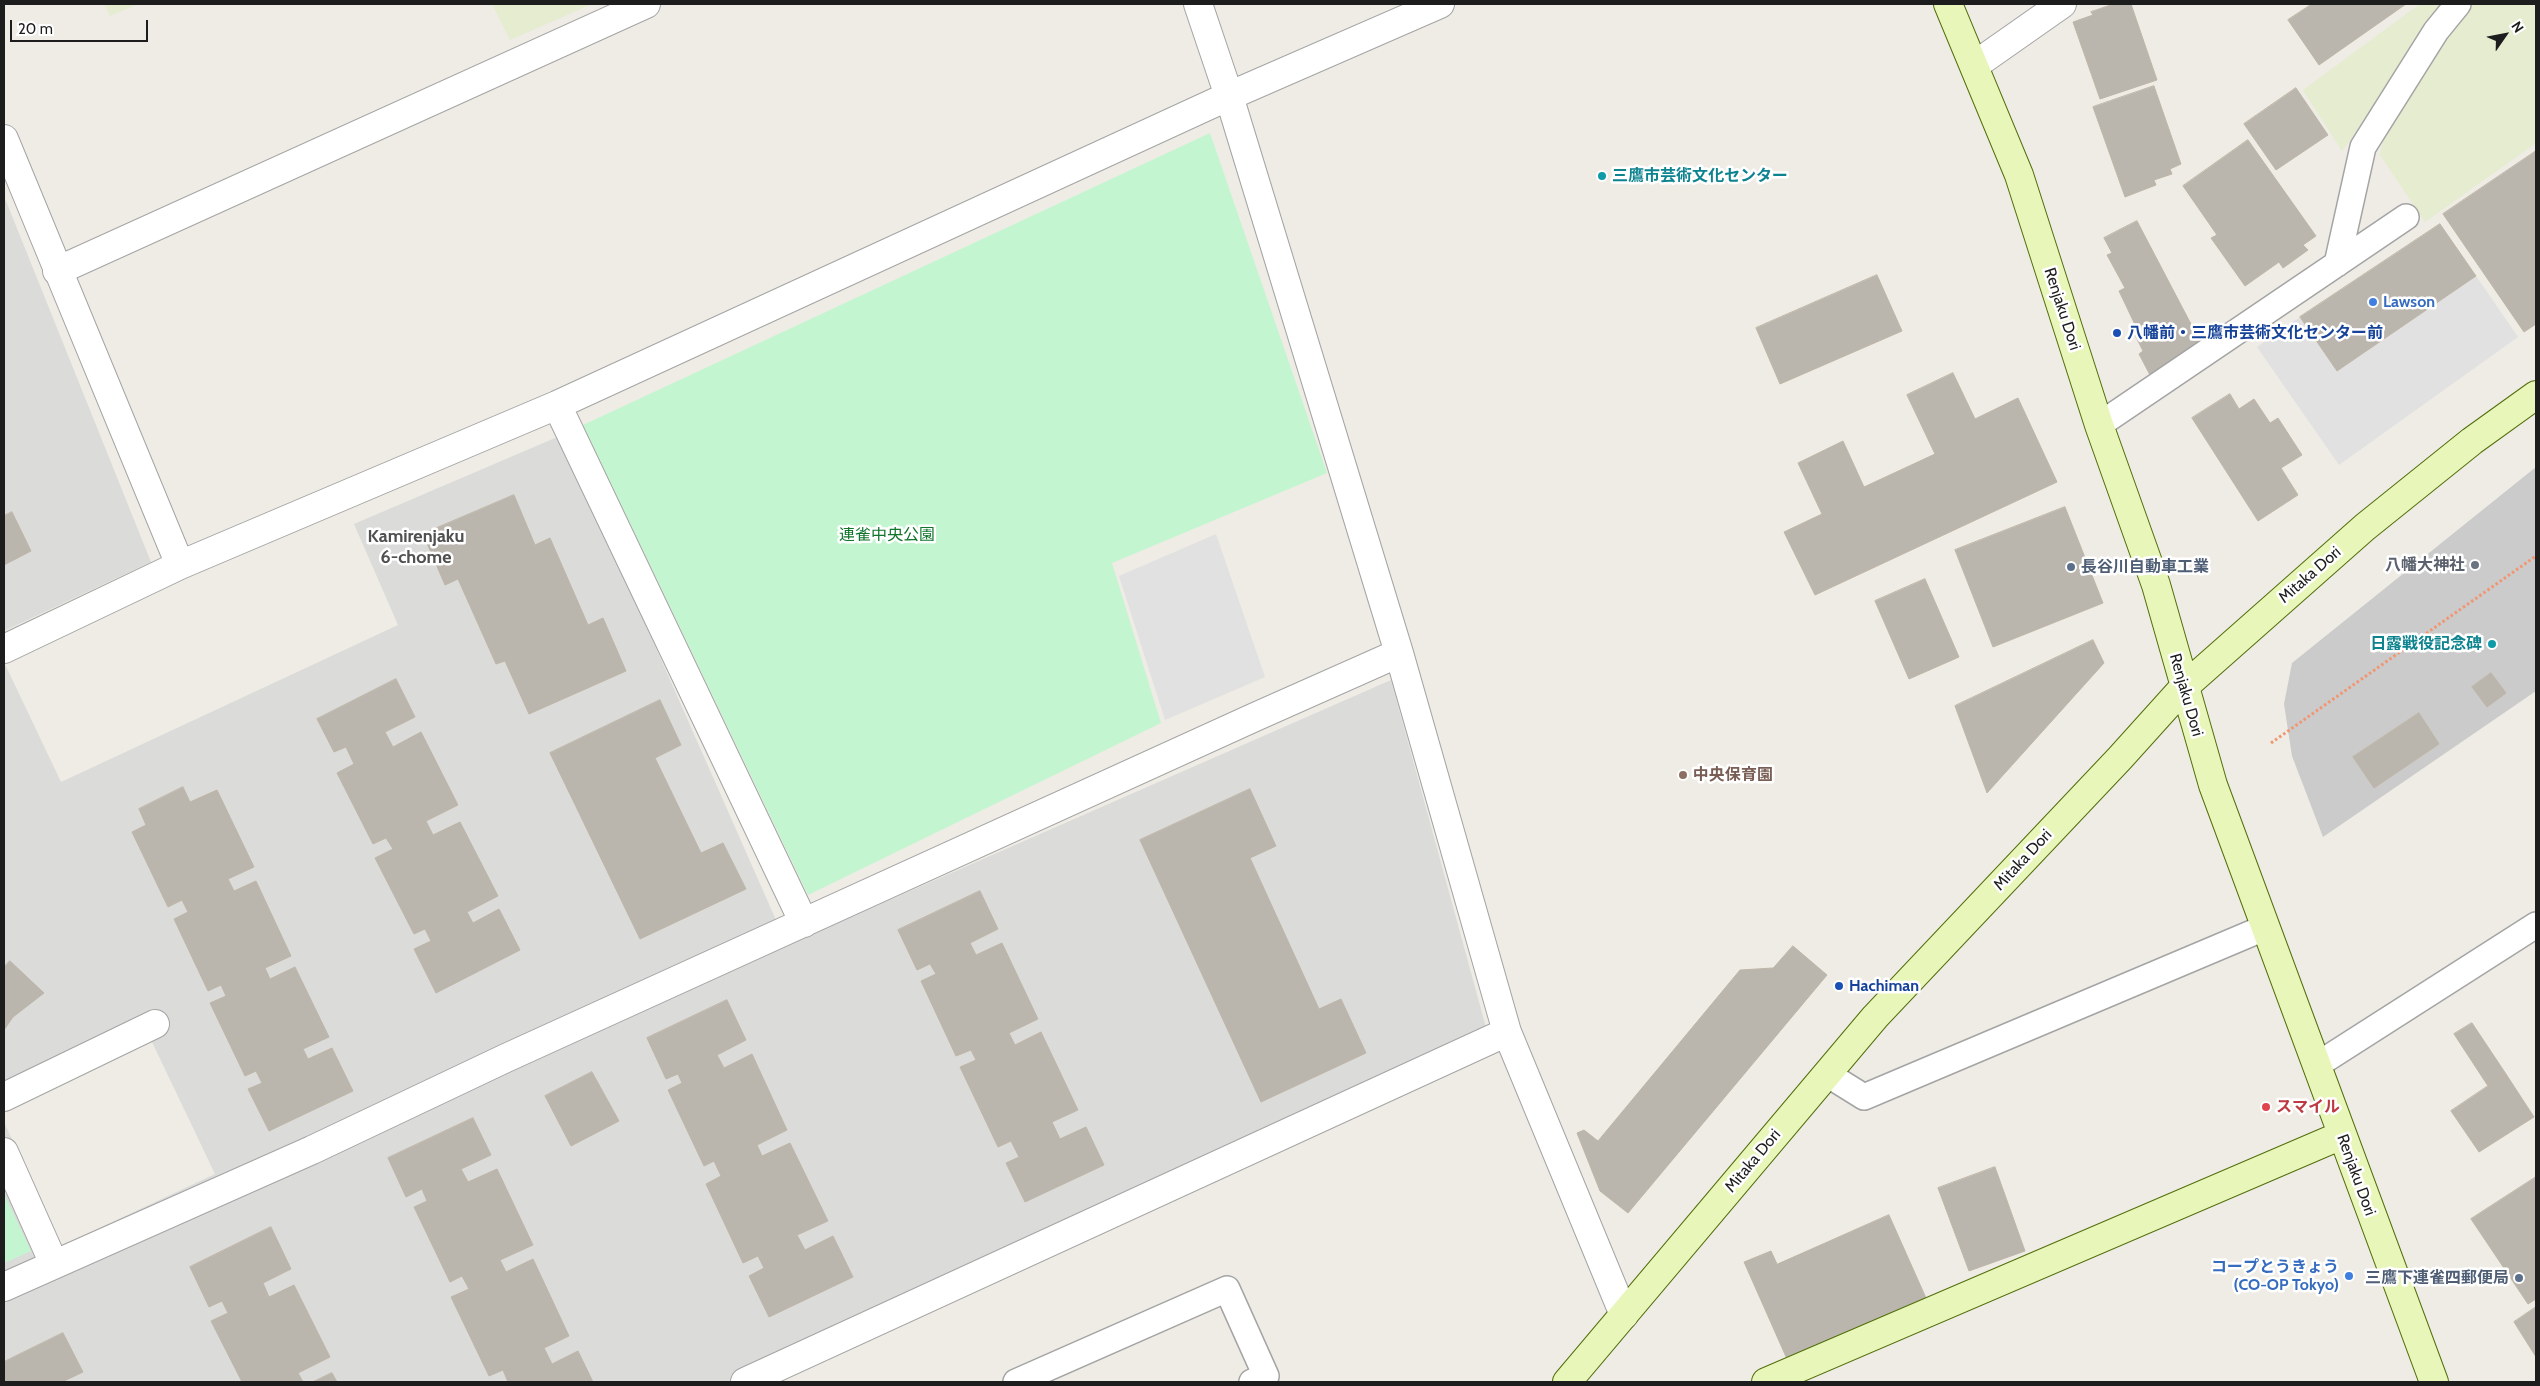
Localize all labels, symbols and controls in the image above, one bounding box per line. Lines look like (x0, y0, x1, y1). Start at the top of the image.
scale bar (12, 10, 150, 42)
north arrow (2480, 10, 2530, 60)
text: N (2507, 18, 2528, 36)
text: 20 m (18, 20, 53, 38)
place label: 三鷹市芸術文化センター (1612, 166, 1788, 186)
marker: 三鷹市芸術文化センター (1596, 170, 1608, 182)
street label: Renjaku Dori (2040, 265, 2084, 353)
place label: Lawson (2383, 292, 2435, 312)
marker: Lawson (2367, 296, 2379, 308)
place label: 八幡前・三鷹市芸術文化センター前 (2127, 323, 2383, 343)
marker: 八幡前・三鷹市芸術文化センター前 (2111, 327, 2123, 339)
park label: 連雀中央公園 (839, 525, 935, 545)
district label: Kamirenjaku 6-chome (367, 526, 465, 568)
street label: Mitaka Dori (2275, 543, 2345, 607)
place label: 八幡大神社 (2385, 555, 2465, 575)
place label: 長谷川自動車工業 (2081, 557, 2209, 577)
marker: 八幡大神社 (2469, 559, 2481, 571)
marker: 長谷川自動車工業 (2065, 561, 2077, 573)
place label: 日露戦役記念碑 (2370, 634, 2482, 654)
marker: 日露戦役記念碑 (2486, 638, 2498, 650)
street label: Renjaku Dori (2165, 651, 2207, 739)
place label: 中央保育園 (1693, 765, 1773, 785)
marker: 中央保育園 (1677, 769, 1689, 781)
street label: Mitaka Dori (1990, 825, 2056, 895)
place label: Hachiman (1849, 976, 1919, 996)
marker: Hachiman (1833, 980, 1845, 992)
place label: スマイル (2276, 1097, 2340, 1117)
marker: スマイル (2260, 1101, 2272, 1113)
street label: Mitaka Dori (1721, 1126, 1785, 1196)
street label: Renjaku Dori (2332, 1132, 2380, 1218)
place label: コープとうきょう (CO-OP Tokyo) (2211, 1257, 2339, 1295)
place label: 三鷹下連雀四郵便局 (2365, 1268, 2509, 1288)
marker: コープとうきょう (CO-OP Tokyo) (2343, 1270, 2355, 1282)
marker: 三鷹下連雀四郵便局 (2513, 1272, 2525, 1284)

